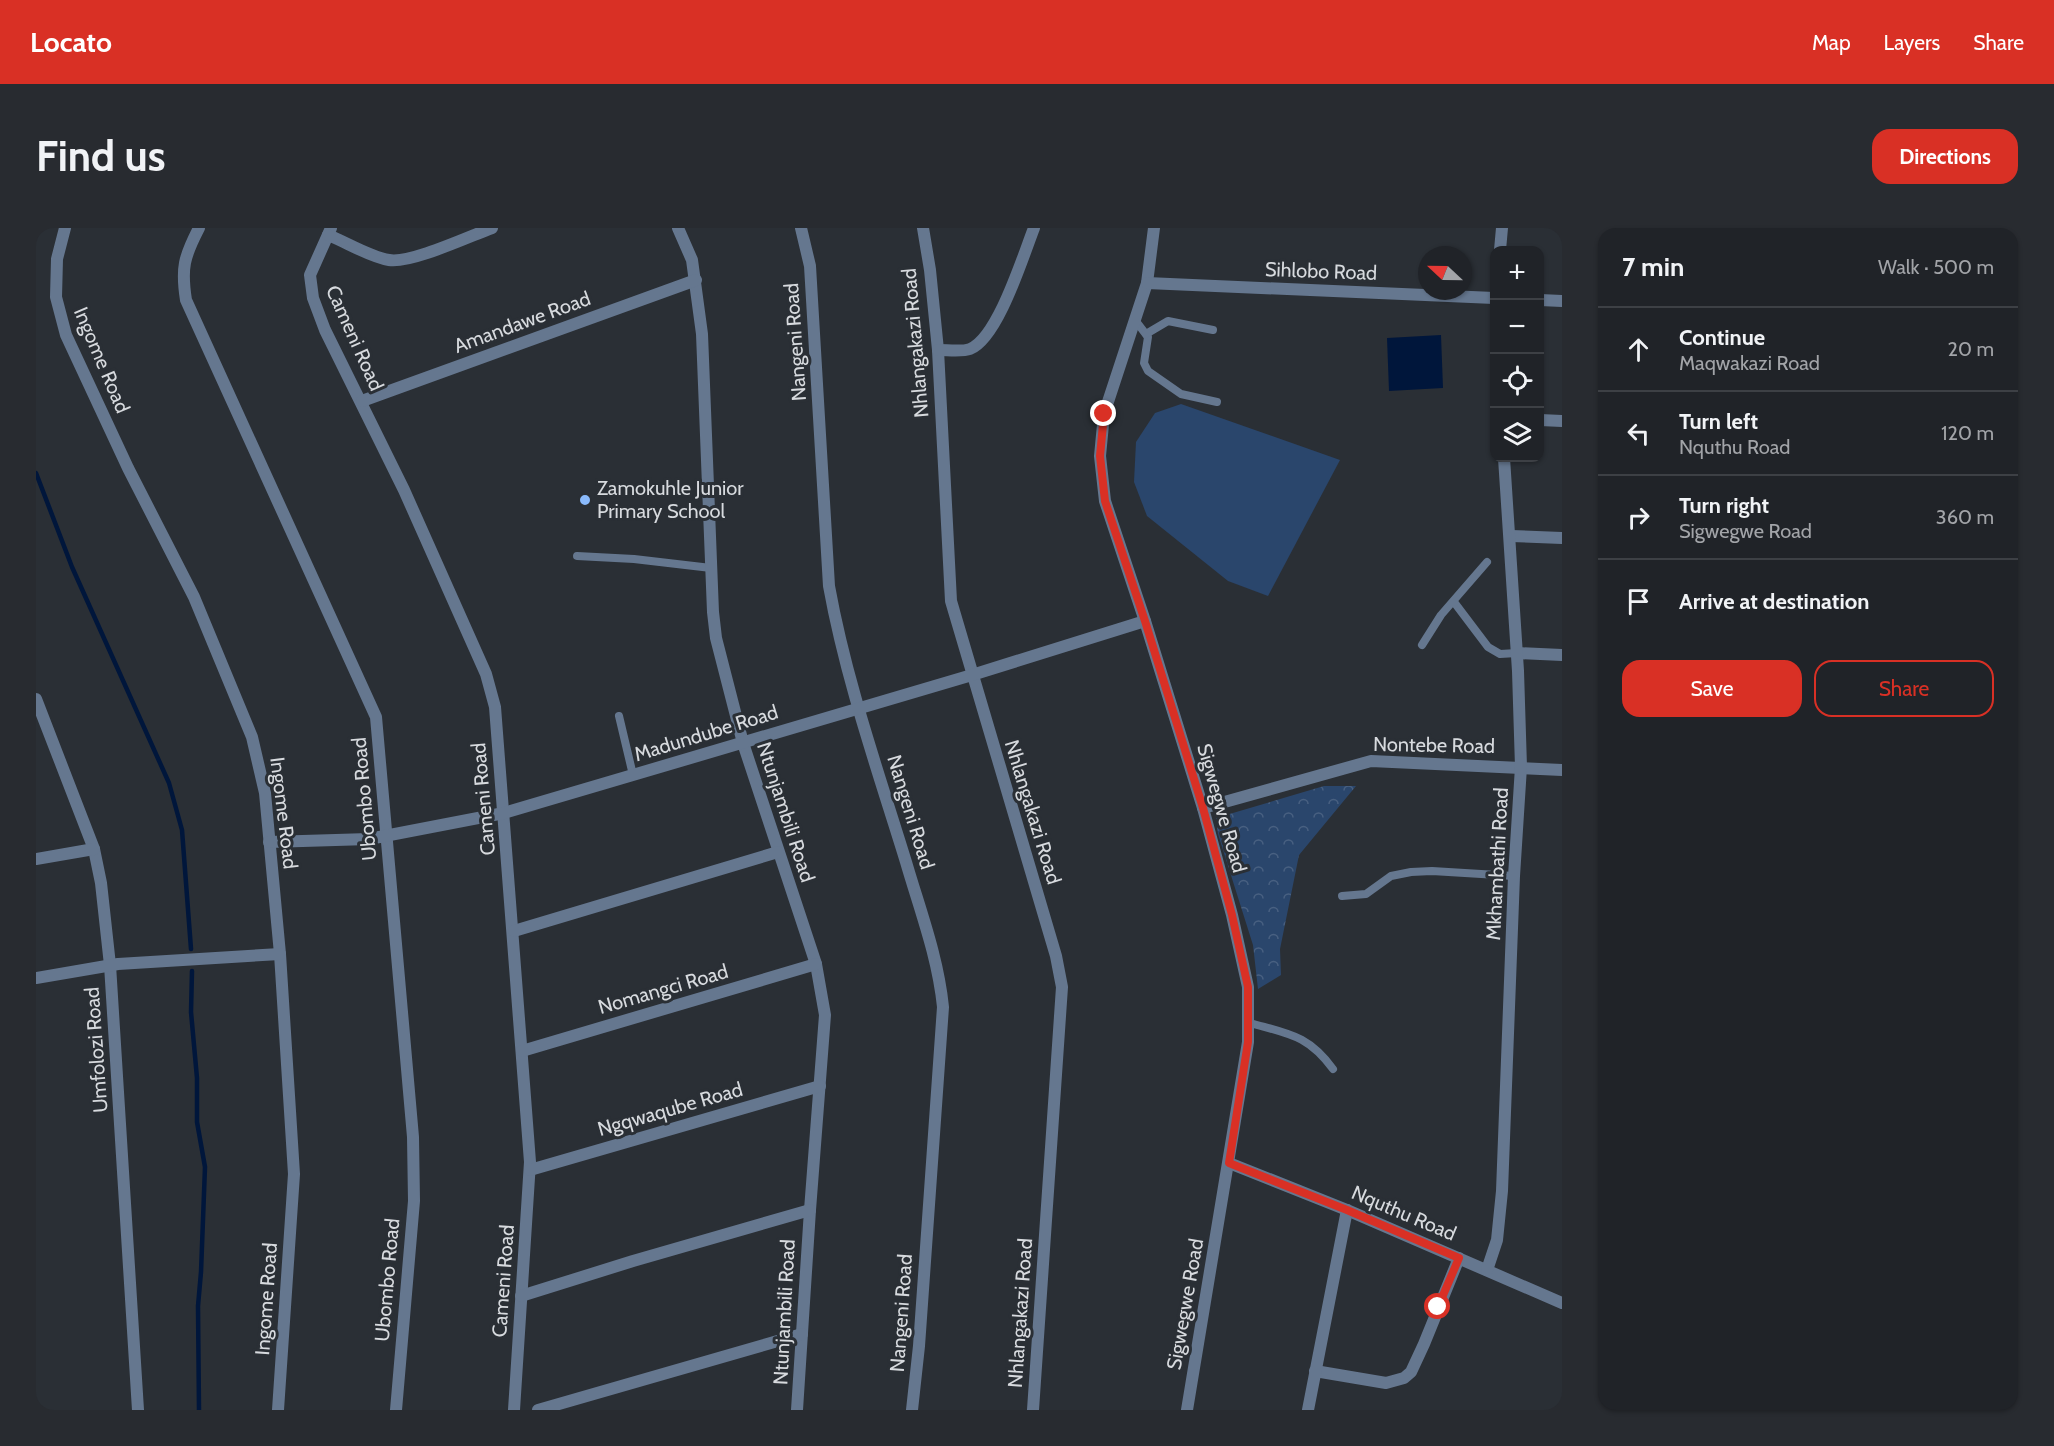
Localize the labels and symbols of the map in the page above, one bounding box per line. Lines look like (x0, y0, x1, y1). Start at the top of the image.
north arrow (1418, 246, 1472, 300)
street label: Sihlobo Road (1264, 257, 1378, 285)
street label: Nhlangakazi Road (897, 267, 933, 419)
street label: Cameni Road (321, 282, 389, 394)
street label: Nangeni Road (779, 282, 811, 402)
street label: Amandawe Road (450, 286, 594, 358)
street label: Ingome Road (69, 303, 135, 417)
route end (1090, 400, 1116, 426)
place label: Zamokuhle Junior Primary School (597, 476, 744, 523)
marker: Zamokuhle Junior Primary School (578, 493, 592, 507)
street label: Madundube Road (631, 700, 781, 766)
street label: Nontebe Road (1373, 732, 1495, 758)
street label: Ubombo Road (347, 736, 381, 862)
street label: Nhlangakazi Road (1000, 737, 1066, 887)
street label: Ntunjambili Road (752, 739, 820, 885)
street label: Sigwegwe Road (1192, 741, 1252, 875)
street label: Cameni Road (466, 742, 500, 856)
street label: Nangeni Road (882, 752, 940, 872)
street label: Ingome Road (265, 756, 303, 870)
street label: Mkhambathi Road (1481, 787, 1513, 941)
street label: Nomangci Road (595, 959, 731, 1019)
street label: Umfolozi Road (80, 986, 112, 1114)
street label: Ngqwaqube Road (595, 1077, 745, 1141)
street label: Nquthu Road (1348, 1180, 1460, 1246)
street label: Ubombo Road (370, 1217, 404, 1343)
street label: Cameni Road (487, 1224, 519, 1338)
street label: Sigwegwe Road (1162, 1236, 1208, 1372)
street label: Nhlangakazi Road (1003, 1237, 1037, 1389)
street label: Ntunjambili Road (768, 1239, 800, 1385)
street label: Ingome Road (250, 1242, 282, 1356)
street label: Nangeni Road (885, 1253, 917, 1373)
route start (1424, 1293, 1450, 1319)

